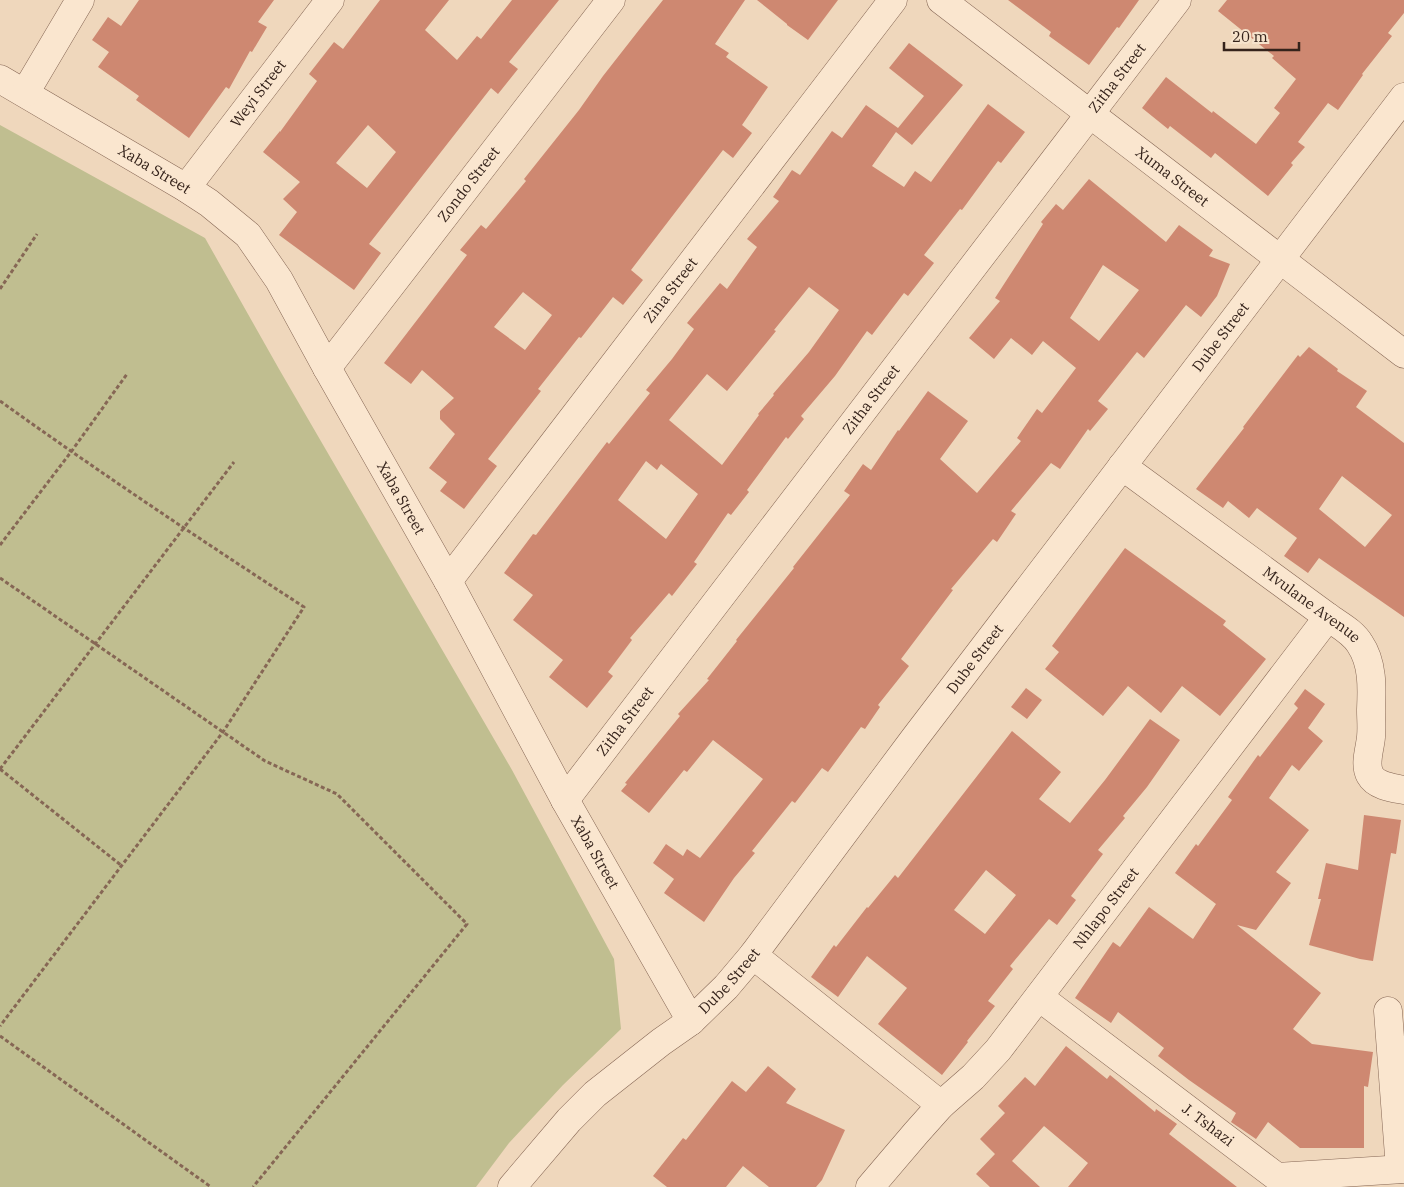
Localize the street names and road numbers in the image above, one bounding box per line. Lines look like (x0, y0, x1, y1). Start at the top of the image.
street label: Zitha Street (1084, 39, 1150, 116)
street label: Weyi Street (226, 56, 290, 131)
street label: Xaba Street (115, 140, 195, 198)
street label: Zondo Street (433, 142, 504, 226)
street label: Xuma Street (1132, 142, 1213, 210)
street label: Zina Street (639, 253, 701, 327)
street label: Dube Street (1188, 298, 1253, 375)
street label: Zitha Street (838, 361, 904, 438)
street label: Xaba Street (373, 458, 430, 538)
street label: Mvulane Avenue (1259, 562, 1365, 647)
street label: Dube Street (942, 620, 1007, 697)
street label: Zitha Street (592, 682, 657, 760)
street label: Xaba Street (567, 812, 624, 892)
street label: Nhlapo Street (1069, 864, 1143, 952)
street label: Dube Street (694, 944, 764, 1018)
street label: J. Tshazi (1179, 1099, 1238, 1150)

